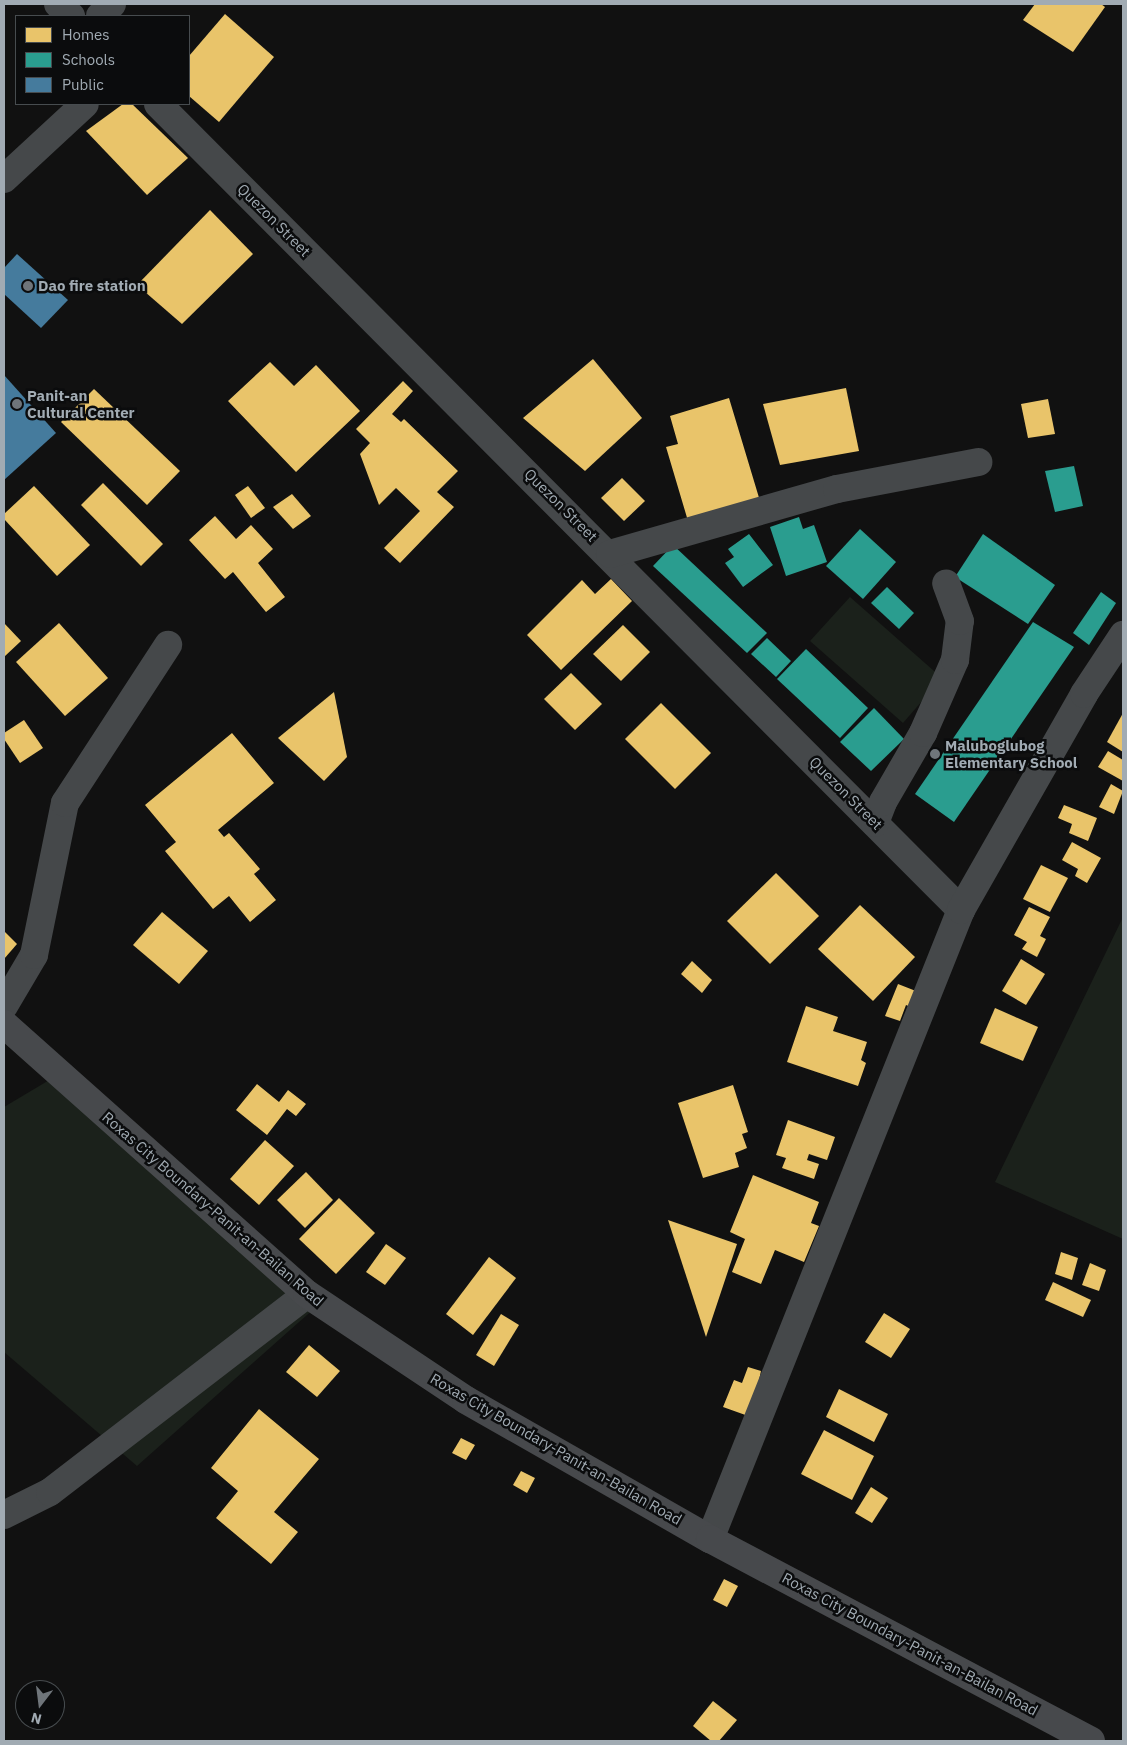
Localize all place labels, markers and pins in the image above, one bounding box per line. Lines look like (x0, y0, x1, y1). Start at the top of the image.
place label: Dao fire station (38, 277, 146, 295)
marker: Dao fire station (22, 280, 34, 292)
place label: Panit-an Cultural Center (27, 386, 135, 421)
marker: Panit-an Cultural Center (11, 398, 23, 410)
place label: Maluboglubog Elementary School (945, 736, 1077, 771)
marker: Maluboglubog Elementary School (929, 748, 941, 760)

